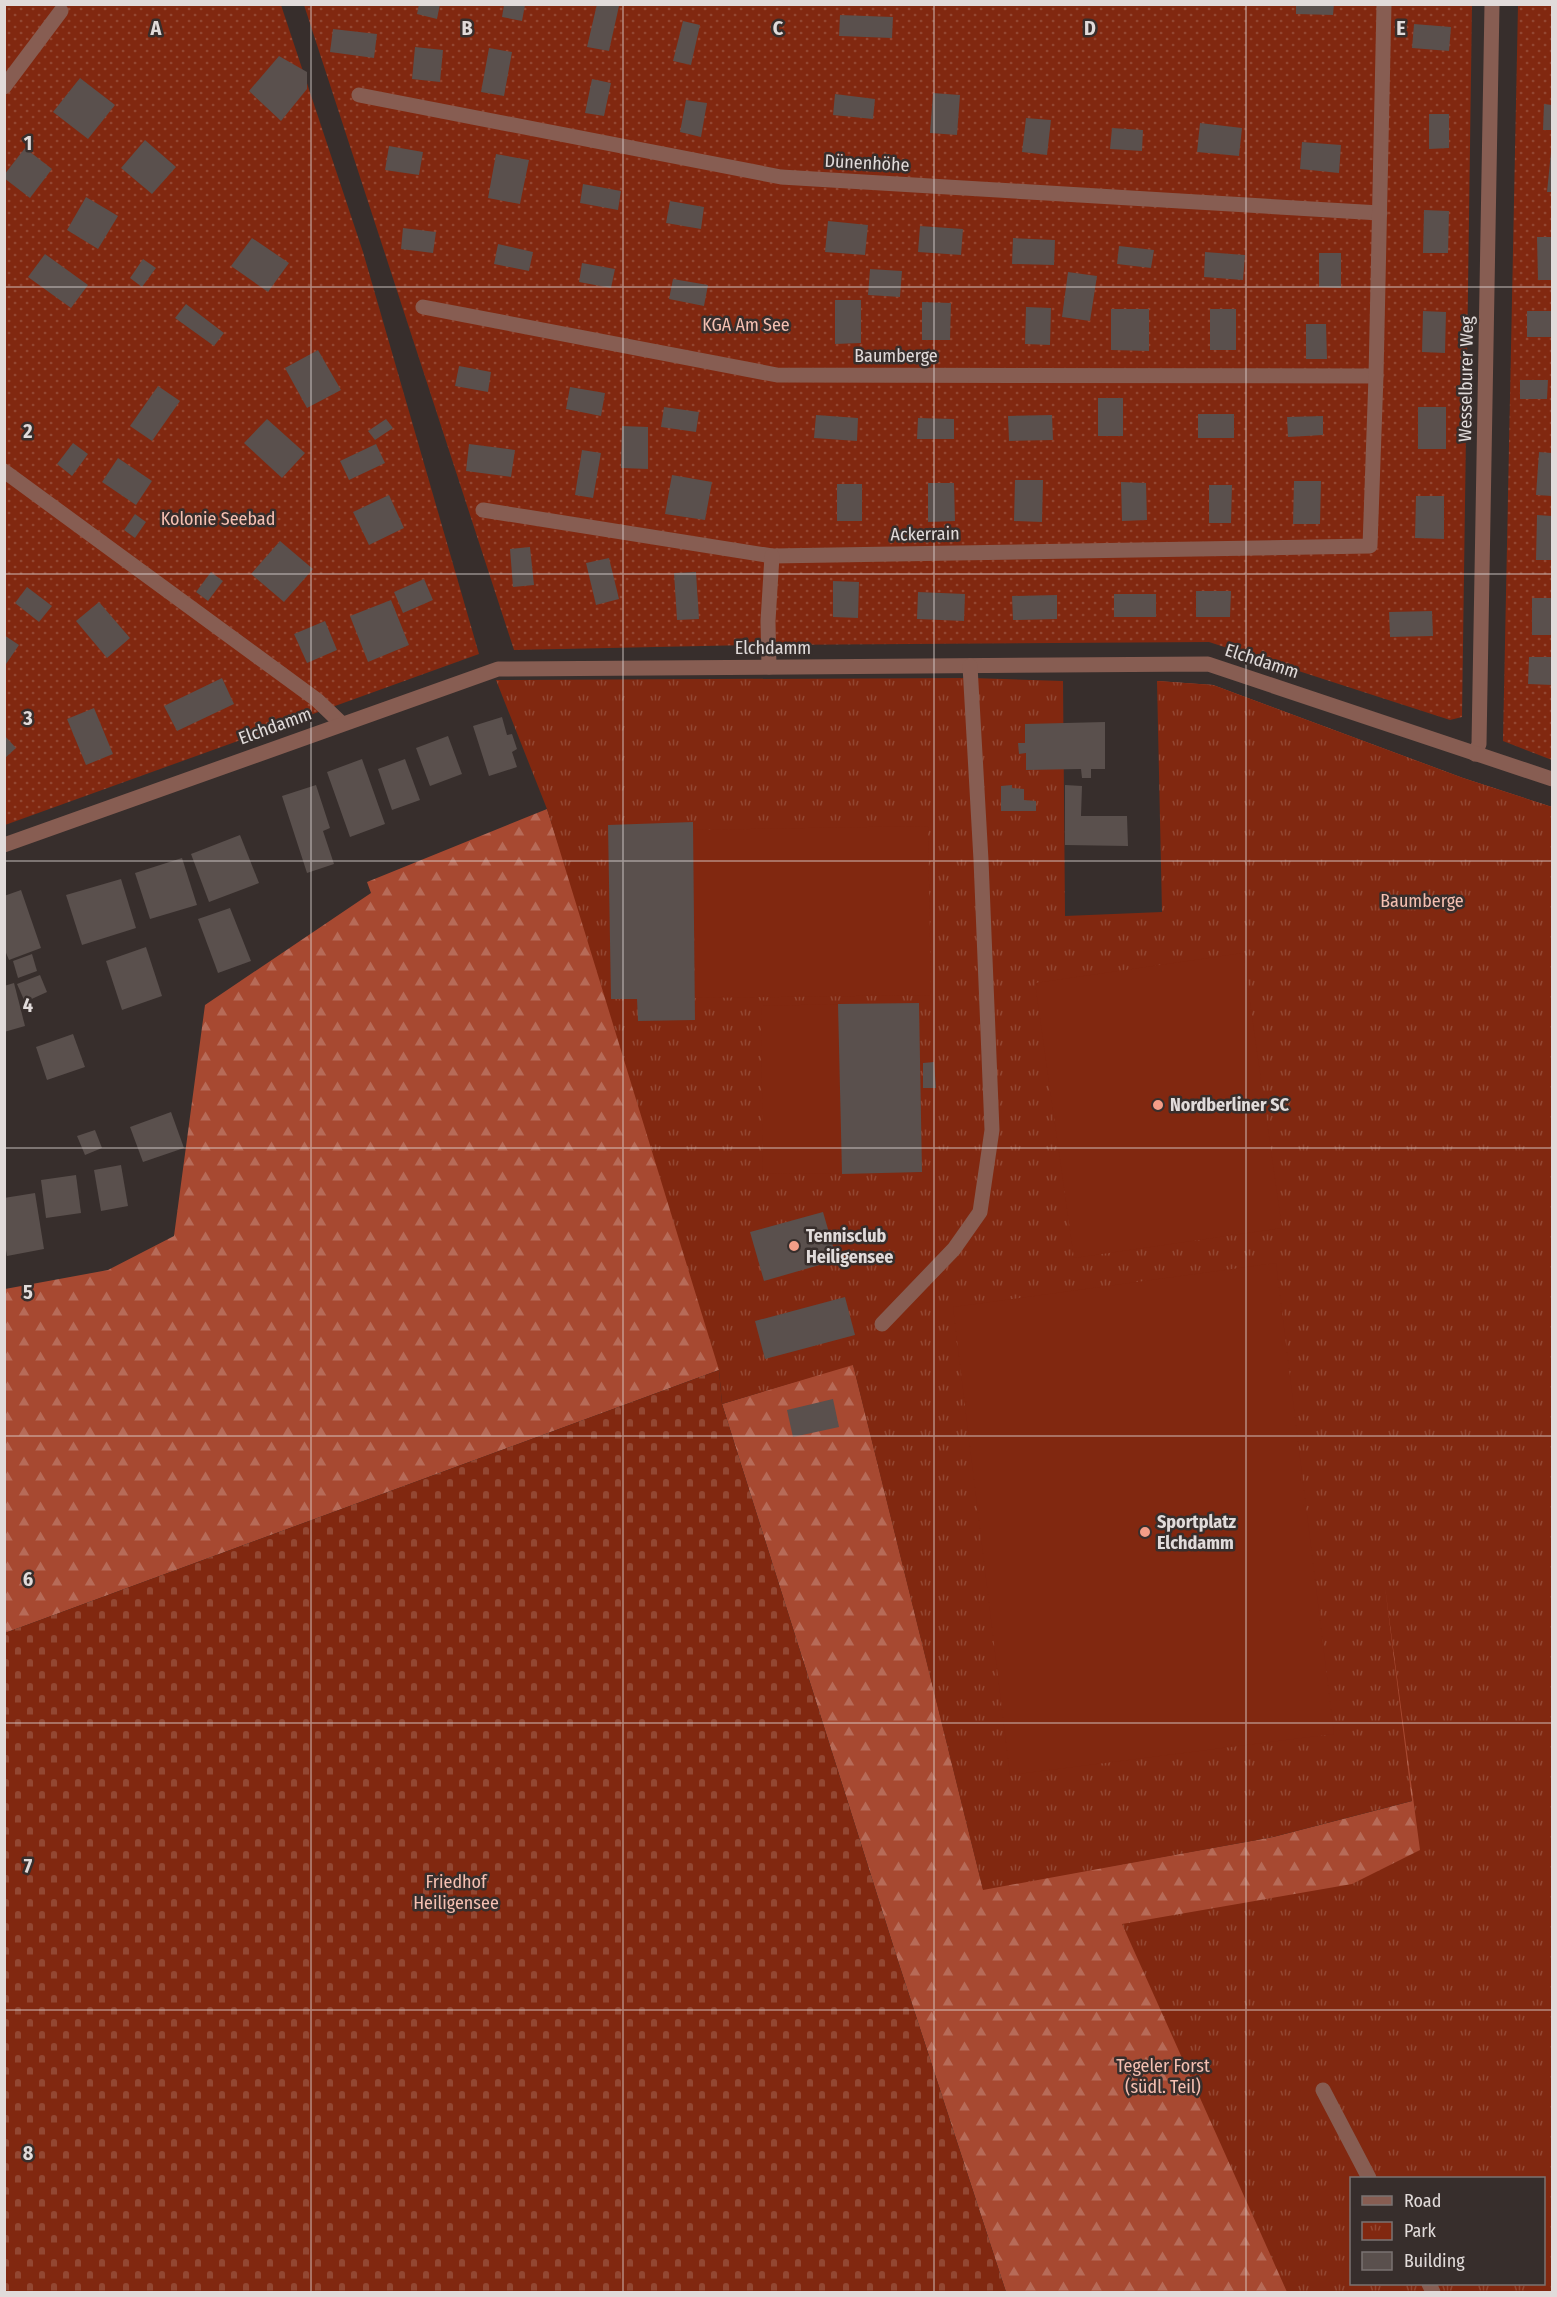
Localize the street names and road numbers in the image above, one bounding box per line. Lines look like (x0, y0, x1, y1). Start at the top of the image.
street label: Dünenhöhe (824, 150, 910, 176)
street label: Wesselburer Weg (1454, 315, 1478, 442)
street label: Baumberge (854, 345, 938, 367)
street label: Ackerrain (890, 522, 960, 546)
street label: Elchdamm (735, 637, 811, 659)
street label: Elchdamm (1222, 639, 1302, 683)
street label: Elchdamm (235, 703, 315, 749)

